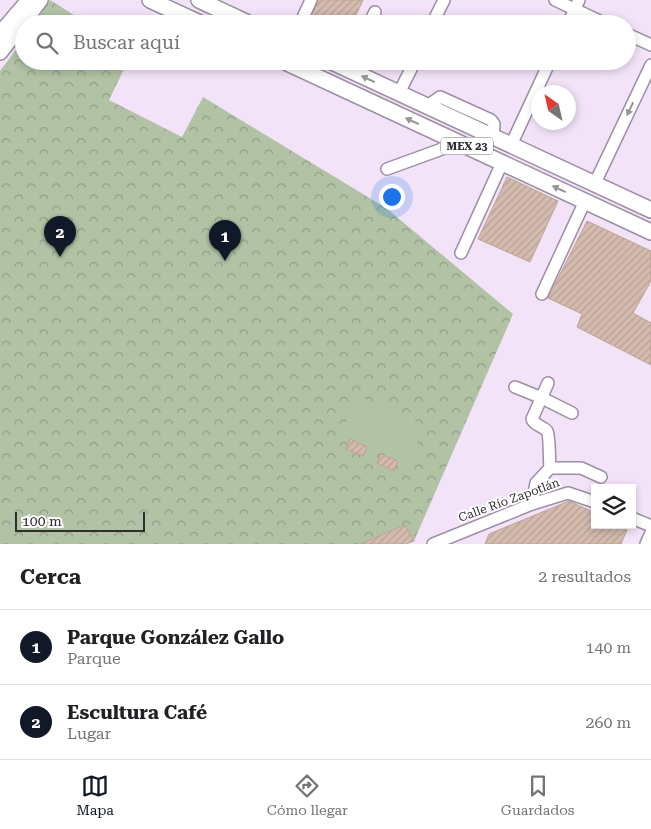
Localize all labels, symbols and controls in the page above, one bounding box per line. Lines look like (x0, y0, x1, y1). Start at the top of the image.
search box (15, 15, 636, 70)
icon: search (33, 29, 61, 57)
text: Buscar aquí (73, 31, 180, 54)
one-way arrow (361, 75, 376, 83)
north arrow (531, 85, 576, 130)
one-way arrow (626, 102, 634, 116)
one-way arrow (405, 117, 419, 125)
road number: MEX 23 (441, 138, 493, 154)
your location (379, 184, 405, 210)
one-way arrow (552, 185, 566, 193)
pin: 2 (44, 216, 76, 257)
pin: 1 (209, 220, 241, 261)
street label: Calle Río Zapotlán (457, 475, 562, 525)
map controls (591, 484, 636, 529)
button: layers (591, 484, 636, 529)
scale bar (15, 509, 145, 532)
text: 100 m (22, 513, 62, 529)
text: Cerca (20, 565, 81, 589)
text: 2 resultados (538, 567, 631, 586)
text: Parque González Gallo (67, 626, 284, 649)
text: 1 (32, 638, 40, 657)
text: 140 m (585, 638, 631, 657)
text: Parque (67, 649, 121, 668)
text: Escultura Café (67, 701, 207, 724)
text: 2 (32, 713, 40, 732)
text: 260 m (585, 713, 631, 732)
text: Lugar (67, 724, 111, 743)
tab: Mapa (76, 772, 114, 818)
tab: Cómo llegar (267, 772, 348, 818)
tab: Guardados (501, 772, 575, 818)

